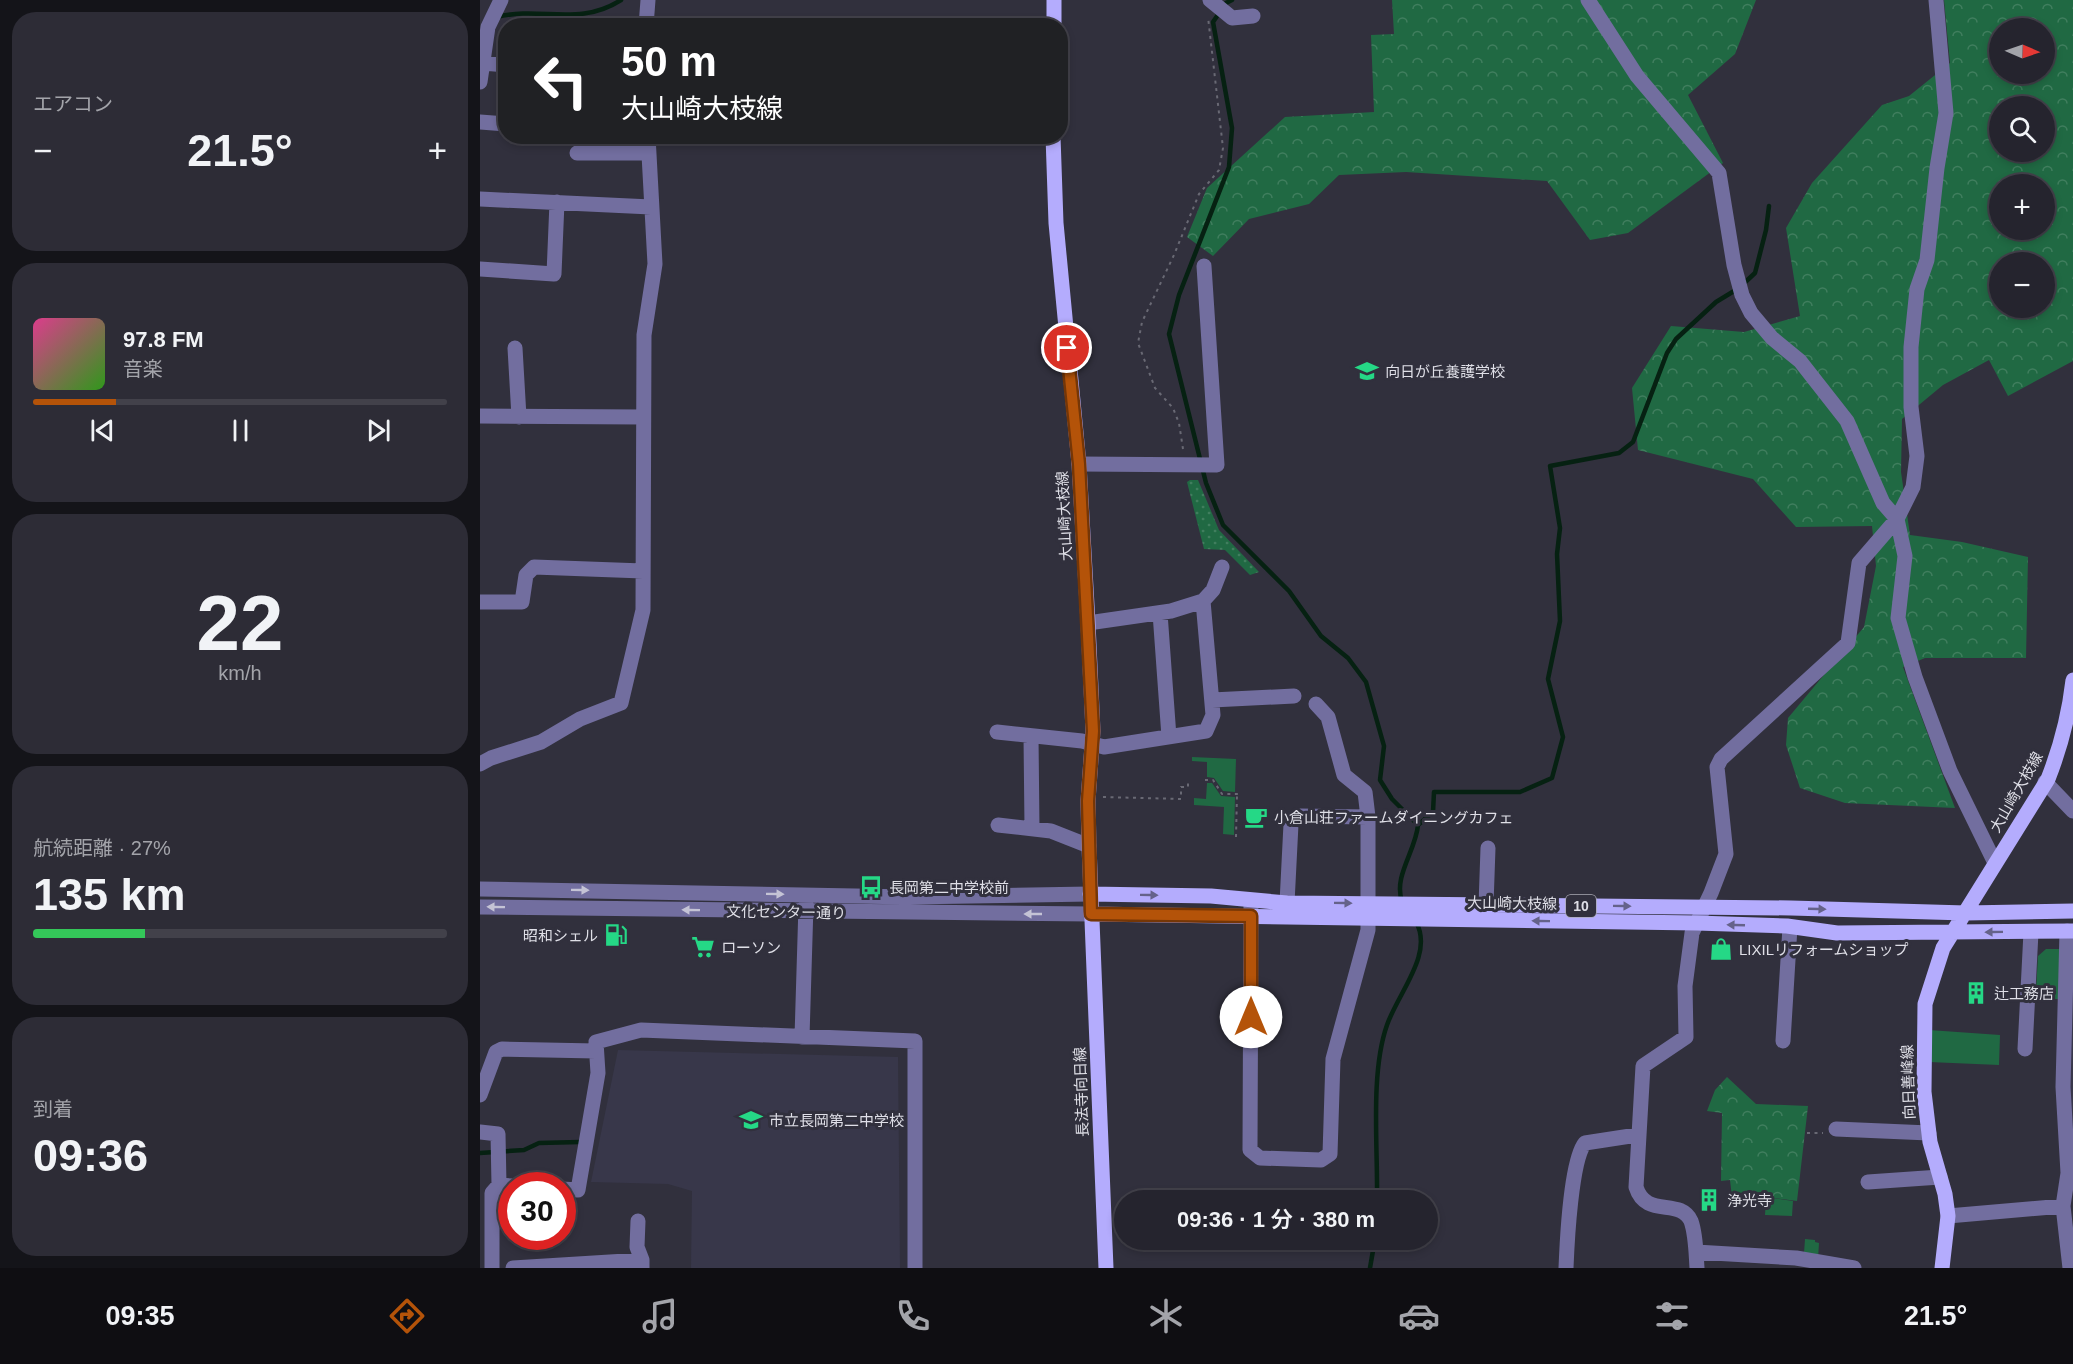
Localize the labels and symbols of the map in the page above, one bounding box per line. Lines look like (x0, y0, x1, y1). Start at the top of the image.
north arrow (1989, 18, 2055, 84)
pin (1041, 322, 1092, 373)
school or university icon: 向日が丘養護学校 (1354, 358, 1380, 384)
place label: 向日が丘養護学校 (1385, 363, 1505, 380)
street label: 大山崎大枝線 (1053, 471, 1075, 561)
street label: 大山崎大枝線 (1986, 749, 2046, 835)
cafe icon: 小倉山荘ファームダイニングカフェ (1243, 804, 1269, 830)
place label: 小倉山荘ファームダイニングカフェ (1274, 809, 1514, 826)
bus stop icon: 長岡第二中学校前 (858, 874, 884, 900)
place label: 長岡第二中学校前 (889, 879, 1009, 896)
one-way arrow (571, 886, 590, 895)
one-way arrow (766, 889, 785, 899)
one-way arrow (1139, 890, 1158, 899)
street label: 大山崎大枝線 (1467, 894, 1557, 912)
road number: 10 (1566, 895, 1596, 917)
one-way arrow (1334, 898, 1353, 908)
one-way arrow (1613, 901, 1632, 911)
one-way arrow (486, 902, 505, 912)
street label: 文化センター通り (726, 902, 846, 922)
one-way arrow (1808, 904, 1827, 913)
one-way arrow (681, 906, 700, 915)
one-way arrow (1023, 909, 1042, 918)
one-way arrow (1532, 916, 1551, 926)
one-way arrow (1726, 921, 1745, 930)
fuel station icon: 昭和シェル (603, 922, 629, 948)
place label: 昭和シェル (523, 927, 598, 944)
one-way arrow (1984, 927, 2003, 937)
supermarket icon: ローソン (690, 934, 716, 960)
shop icon: LIXILリフォームショップ (1708, 936, 1734, 962)
place label: ローソン (721, 939, 781, 956)
place label: LIXILリフォームショップ (1739, 941, 1909, 958)
building icon: 辻工務店 (1963, 980, 1989, 1006)
position arrow (1219, 985, 1283, 1049)
place label: 辻工務店 (1994, 985, 2054, 1002)
street label: 向日善峰線 (1898, 1044, 1918, 1120)
street label: 長法寺向日線 (1071, 1047, 1091, 1137)
school or university icon: 市立長岡第二中学校 (738, 1107, 764, 1133)
place label: 市立長岡第二中学校 (769, 1112, 904, 1129)
speed limit sign: 30 (498, 1172, 576, 1250)
building icon: 浄光寺 (1696, 1187, 1722, 1213)
place label: 浄光寺 (1727, 1192, 1772, 1209)

